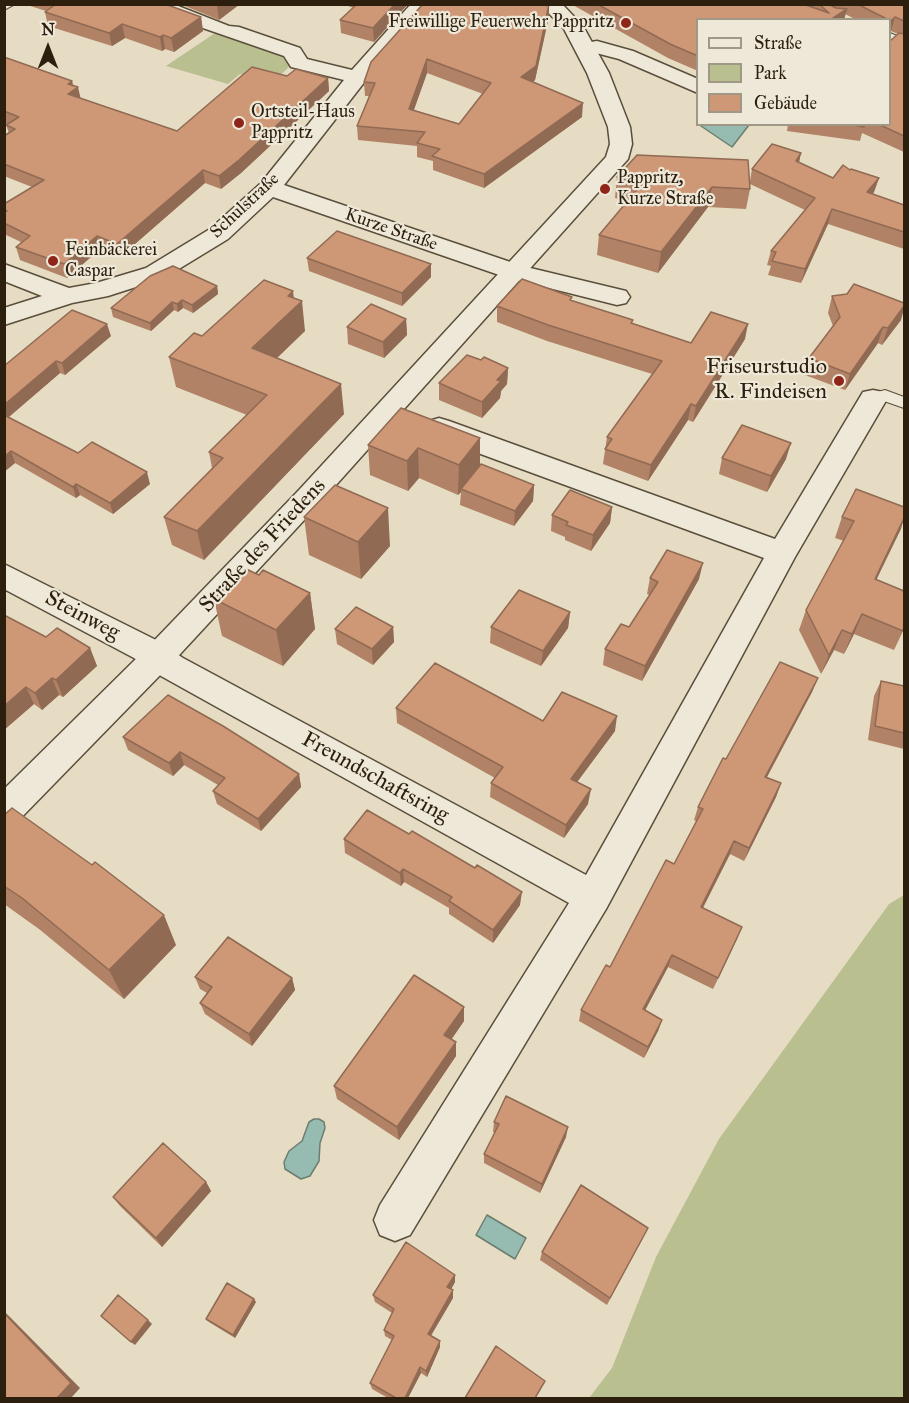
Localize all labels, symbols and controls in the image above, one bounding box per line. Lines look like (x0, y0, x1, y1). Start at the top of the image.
place label: Freiwillige Feuerwehr Pappritz (388, 12, 614, 34)
marker: Freiwillige Feuerwehr Pappritz (619, 16, 633, 30)
north arrow (18, 18, 78, 78)
legend (696, 18, 891, 126)
text: N (41, 20, 55, 39)
text: Straße (754, 32, 802, 54)
text: Park (754, 62, 787, 84)
text: Gebäude (754, 92, 817, 114)
place label: Ortsteil-Haus Pappritz (251, 102, 355, 144)
marker: Ortsteil-Haus Pappritz (232, 116, 246, 130)
place label: Pappritz, Kurze Straße (617, 168, 713, 210)
street label: Schulstraße (206, 169, 284, 243)
marker: Pappritz, Kurze Straße (598, 182, 612, 196)
street label: Kurze Straße (342, 204, 440, 256)
place label: Feinbäckerei Caspar (65, 240, 157, 282)
marker: Feinbäckerei Caspar (46, 254, 60, 268)
place label: Friseurstudio R. Findeisen (706, 355, 827, 406)
marker: Friseurstudio R. Findeisen (832, 374, 846, 388)
street label: Straße des Friedens (194, 474, 332, 618)
street label: Steinweg (40, 585, 124, 647)
street label: Freundschaftsring (297, 727, 453, 829)

